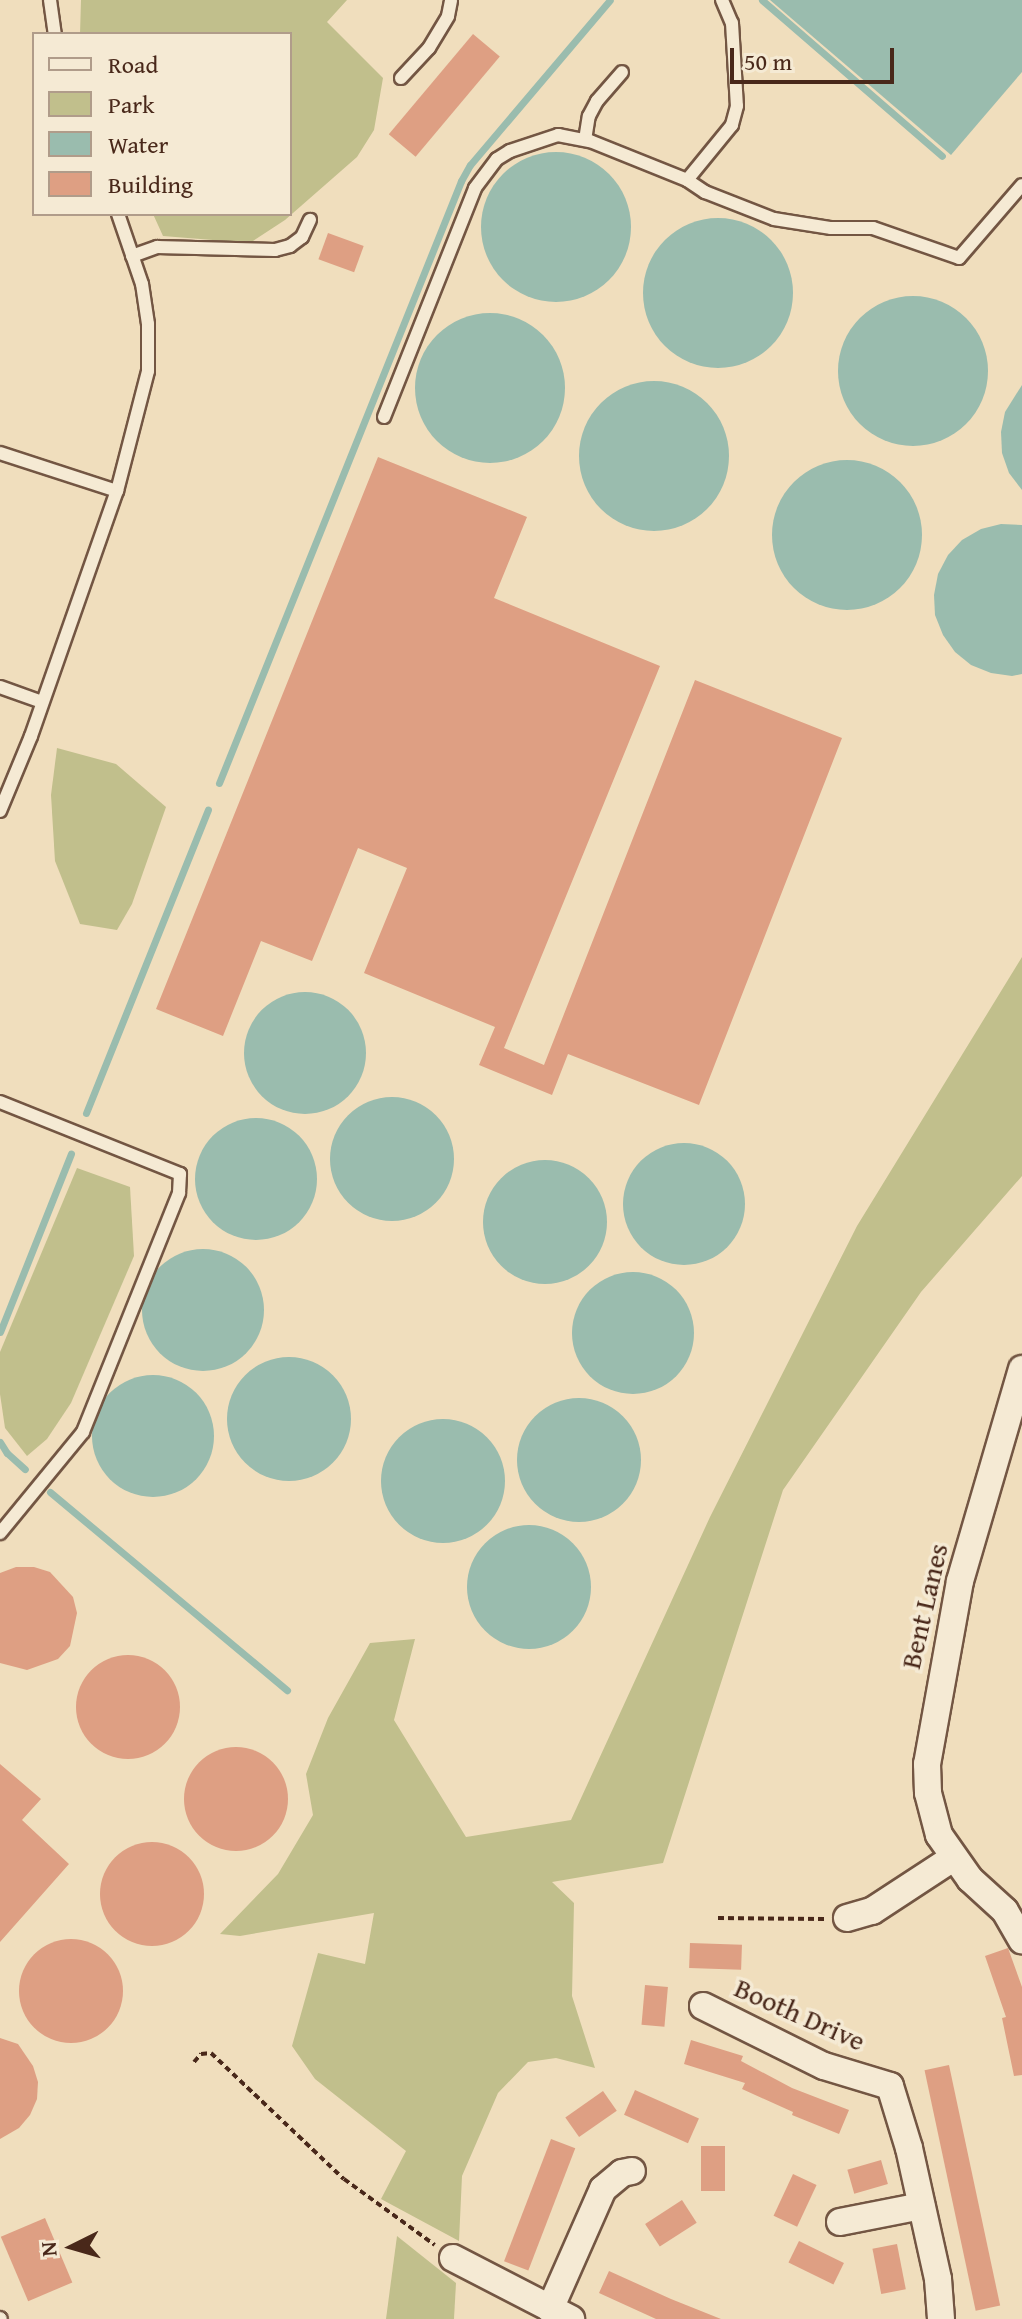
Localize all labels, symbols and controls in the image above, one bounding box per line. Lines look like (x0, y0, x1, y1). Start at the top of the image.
legend (32, 32, 292, 216)
scale bar (734, 32, 898, 82)
text: 50 m (744, 44, 792, 79)
text: Road (108, 47, 158, 82)
text: Park (108, 87, 154, 122)
text: Water (108, 127, 168, 162)
text: Building (108, 167, 193, 202)
street label: Bent Lanes (893, 1540, 955, 1672)
street label: Booth Drive (730, 1970, 870, 2058)
north arrow (32, 2207, 112, 2287)
text: N (32, 2240, 65, 2258)

